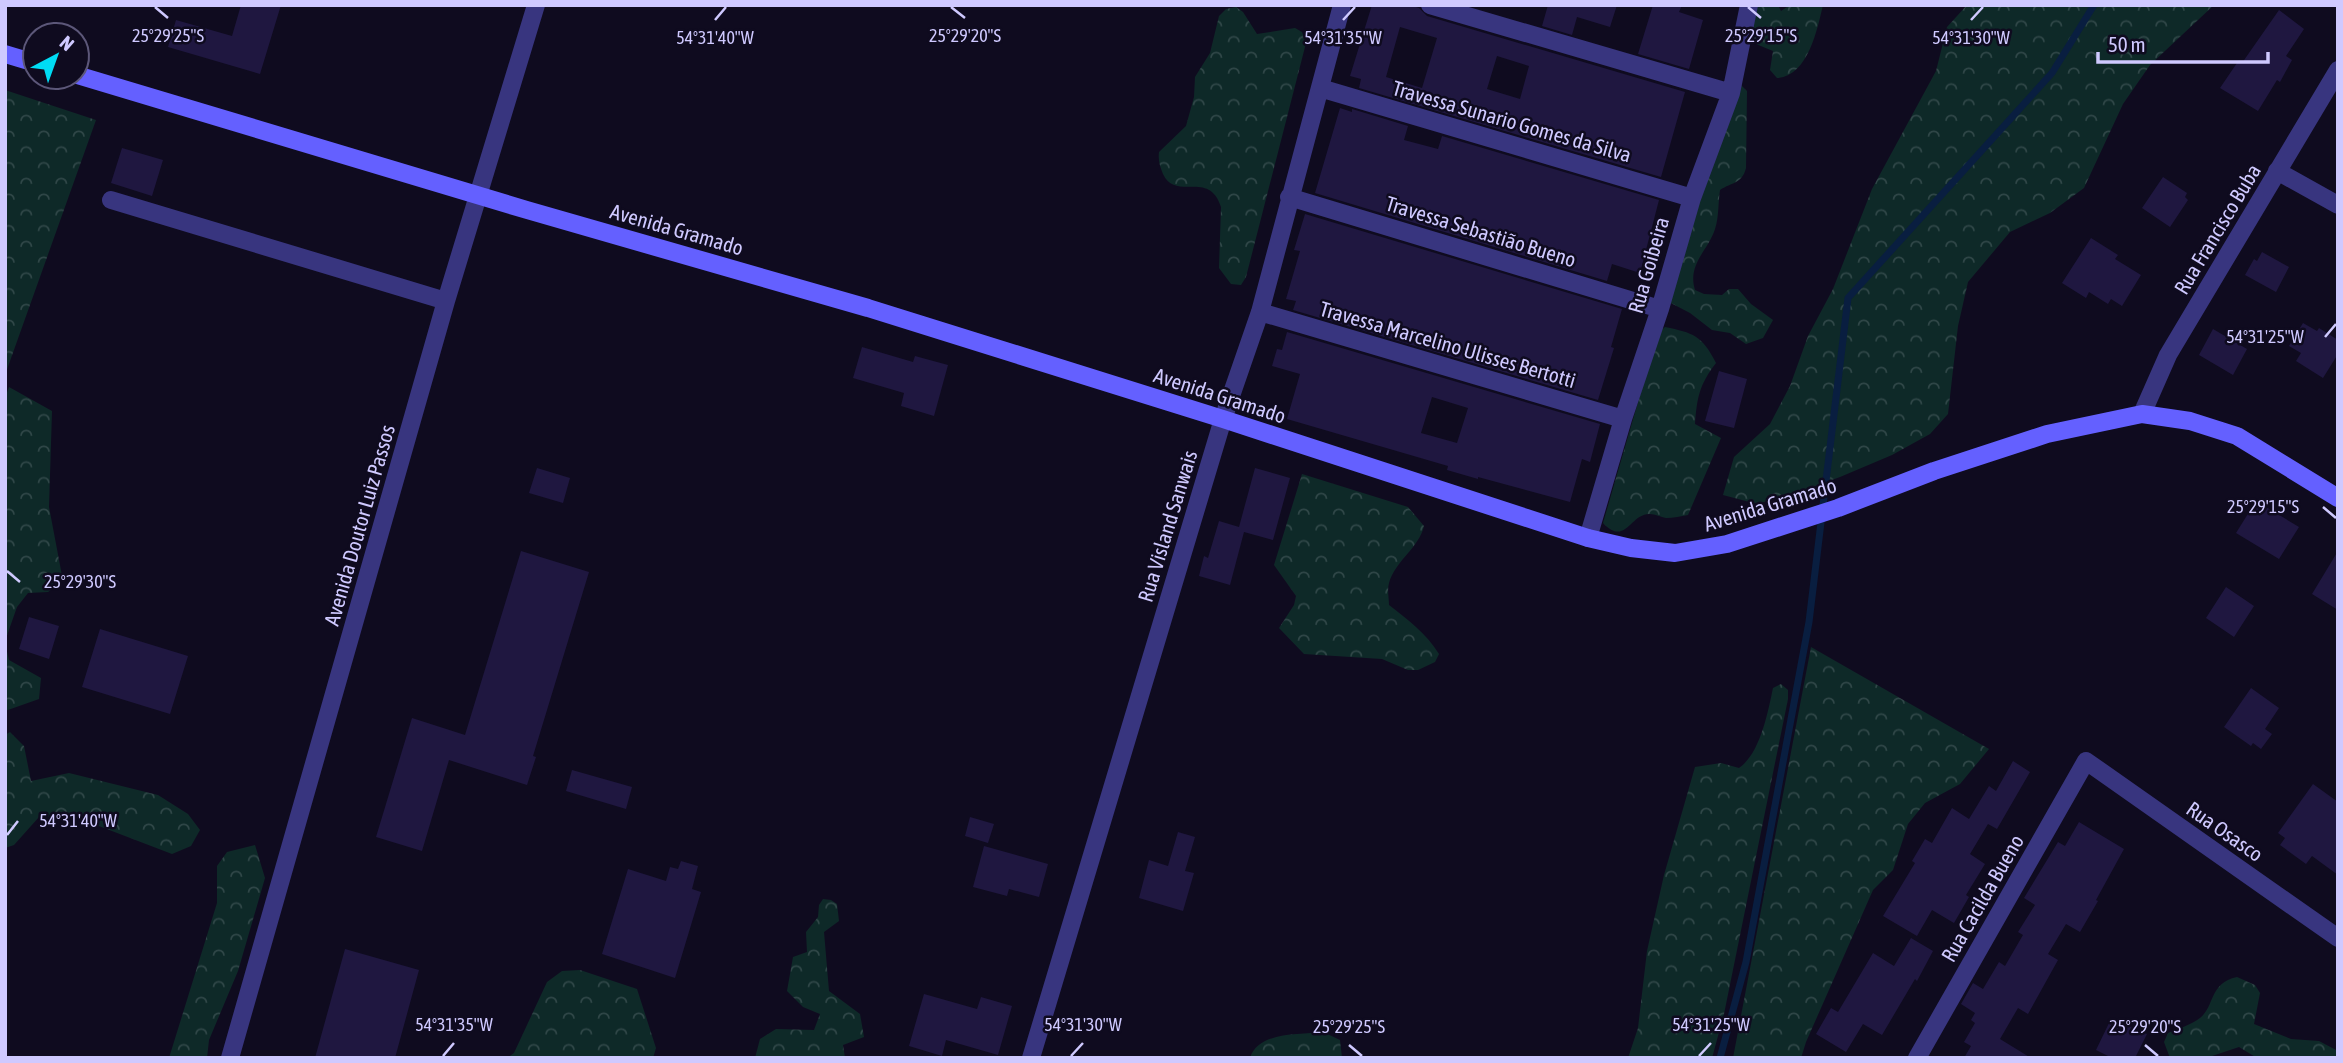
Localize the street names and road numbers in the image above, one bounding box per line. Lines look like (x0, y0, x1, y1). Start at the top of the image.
street label: Travessa Sunario Gomes da Silva (1390, 75, 1634, 167)
street label: Rua Francisco Buba (2169, 160, 2265, 298)
street label: Travessa Sebastião Bueno (1383, 191, 1579, 271)
street label: Avenida Gramado (608, 199, 746, 259)
street label: Rua Goibeira (1623, 214, 1673, 316)
street label: Travessa Marcelino Ulisses Bertotti (1317, 296, 1579, 392)
street label: Avenida Gramado (1151, 362, 1289, 428)
street label: Avenida Doutor Luiz Passos (319, 422, 399, 628)
street label: Rua Visland Sanwais (1133, 447, 1201, 605)
street label: Avenida Gramado (1701, 472, 1839, 536)
street label: Rua Osasco (2182, 796, 2268, 866)
street label: Rua Cacilda Bueno (1936, 830, 2028, 966)

